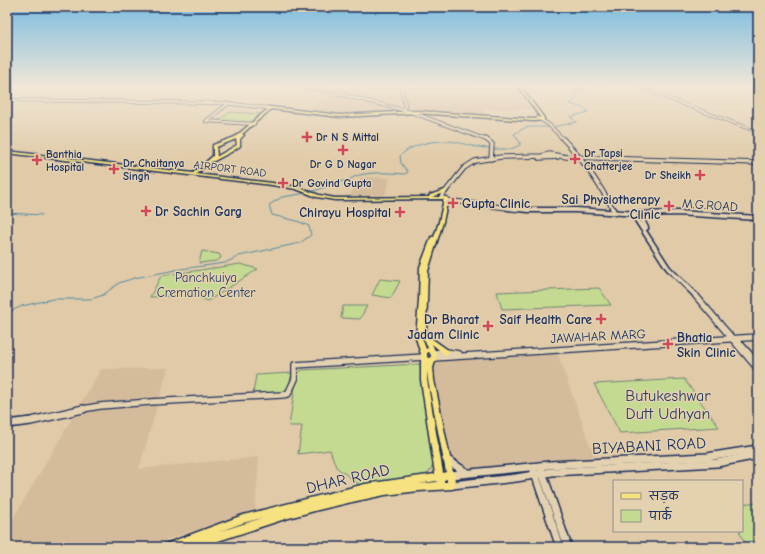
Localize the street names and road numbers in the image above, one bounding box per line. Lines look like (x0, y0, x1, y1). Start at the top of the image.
street label: AIRPORT ROAD (193, 158, 267, 180)
street label: M.G.ROAD (682, 196, 738, 214)
street label: JAWAHAR MARG (550, 326, 646, 346)
street label: BIYABANI ROAD (592, 434, 706, 458)
street label: DHAR ROAD (305, 461, 391, 497)

